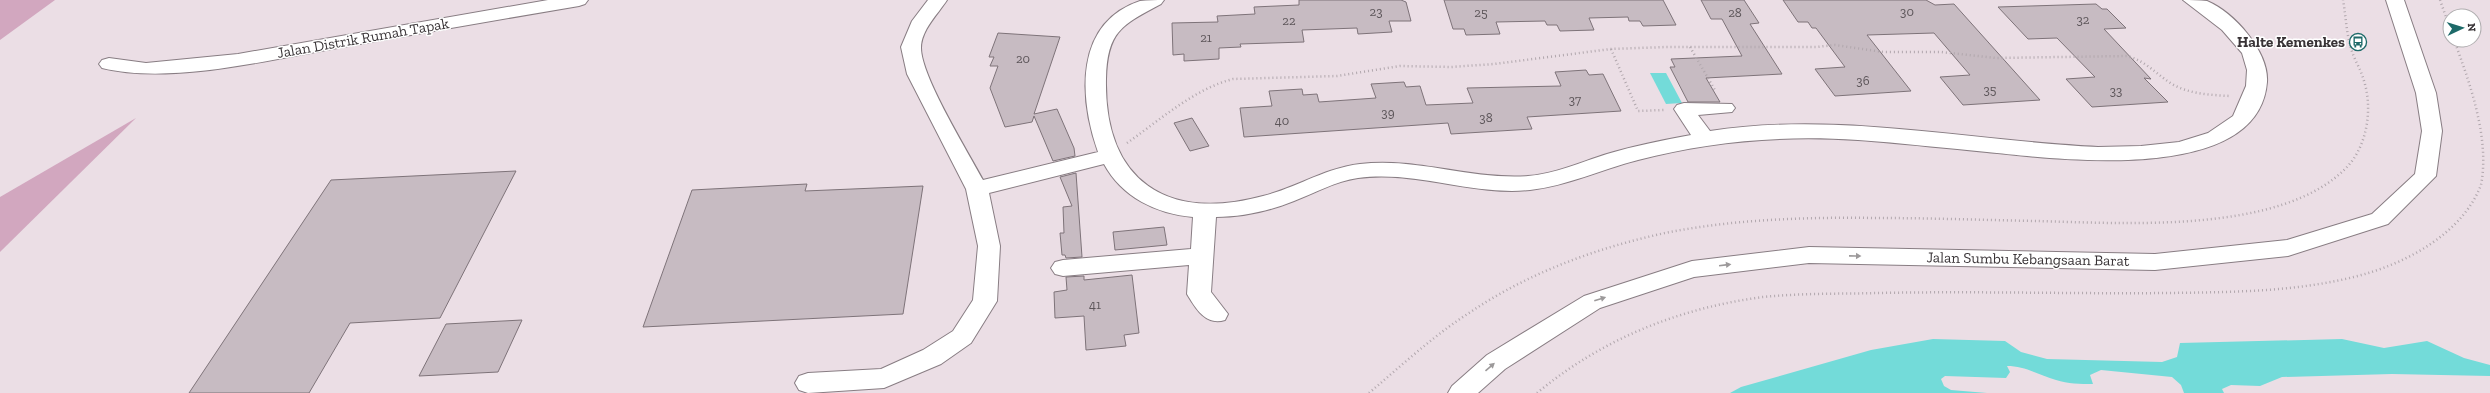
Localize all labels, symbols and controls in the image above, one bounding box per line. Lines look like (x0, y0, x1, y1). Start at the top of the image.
house number: 23 (1369, 4, 1383, 19)
house number: 30 (1900, 4, 1914, 19)
house number: 25 (1474, 5, 1488, 20)
house number: 28 (1728, 5, 1742, 20)
north arrow (2442, 8, 2482, 48)
house number: 32 (2076, 12, 2090, 27)
house number: 22 (1282, 13, 1296, 28)
street label: Jalan Distrik Rumah Tapak (276, 14, 451, 62)
text: N (2465, 23, 2478, 33)
house number: 21 (1200, 30, 1212, 45)
bus stop icon: Halte Kemenkes (2348, 32, 2368, 52)
place label: Halte Kemenkes (2237, 33, 2345, 51)
house number: 20 (1016, 51, 1030, 66)
house number: 36 (1856, 73, 1870, 88)
house number: 35 (1983, 82, 1997, 97)
house number: 33 (2110, 83, 2122, 98)
house number: 37 (1569, 92, 1581, 107)
house number: 39 (1381, 105, 1395, 120)
house number: 38 (1479, 110, 1493, 125)
house number: 40 (1275, 113, 1289, 128)
street label: Jalan Sumbu Kebangsaan Barat (1926, 248, 2130, 270)
one-way arrow (1849, 253, 1862, 259)
one-way arrow (1719, 262, 1732, 268)
one-way arrow (1595, 296, 1607, 302)
house number: 41 (1089, 297, 1101, 312)
one-way arrow (1485, 363, 1496, 372)

